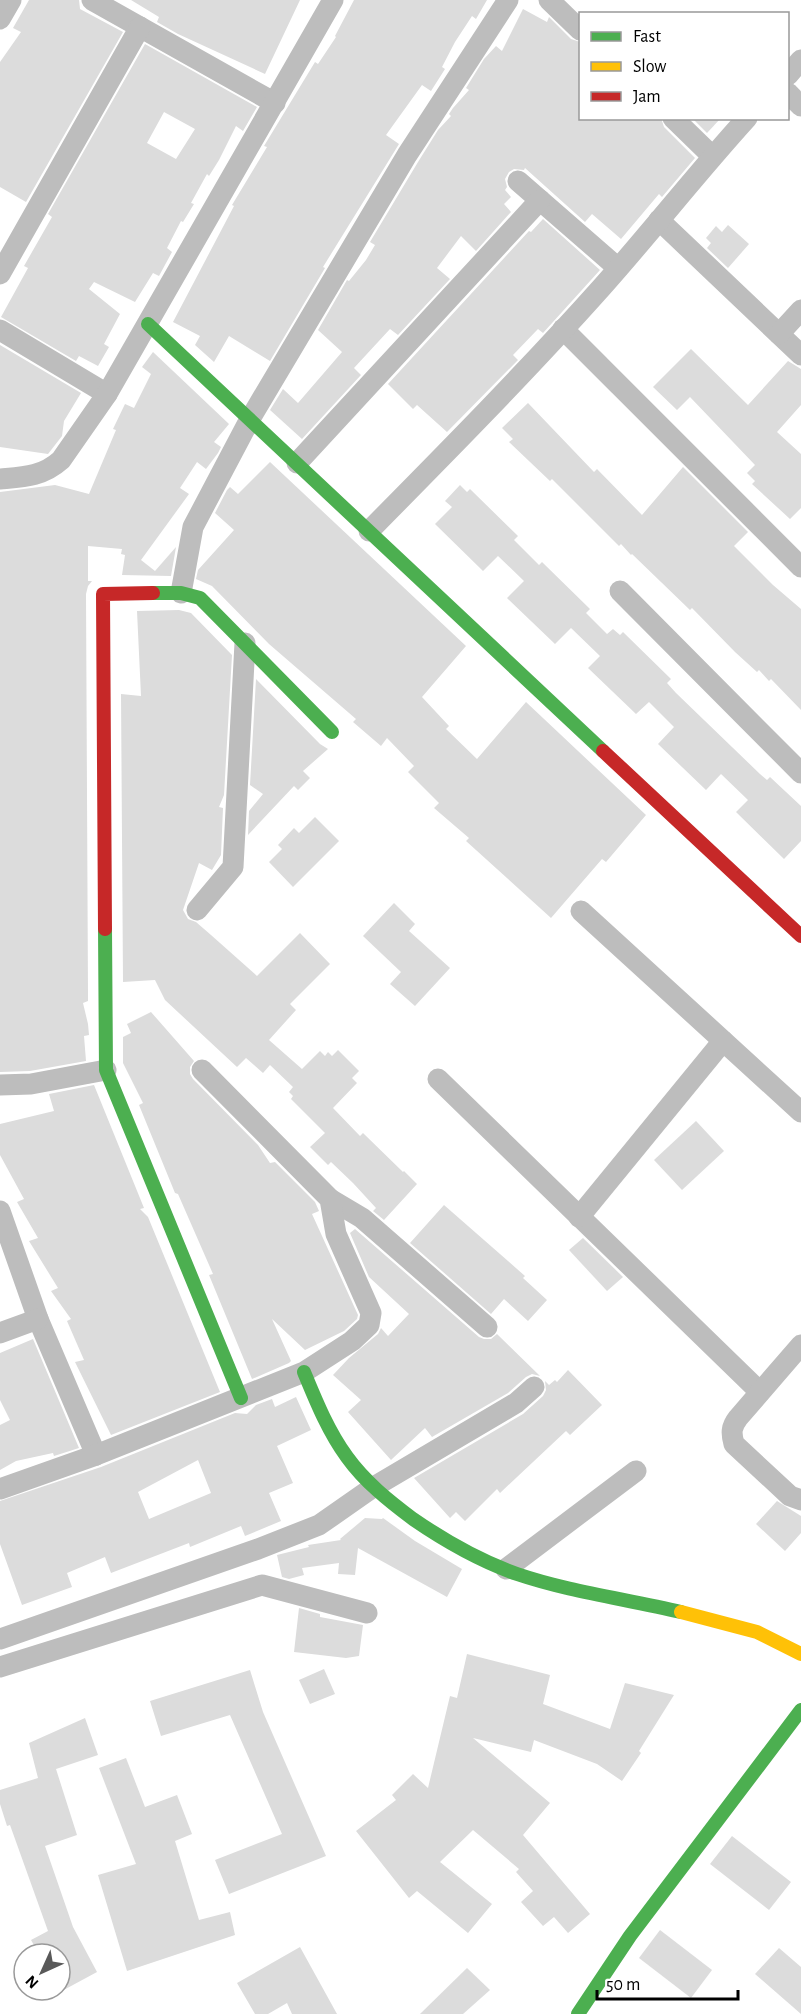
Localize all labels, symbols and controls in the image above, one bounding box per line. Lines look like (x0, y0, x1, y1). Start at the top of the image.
legend (579, 12, 789, 120)
text: Fast (633, 28, 661, 46)
text: Slow (633, 58, 666, 76)
text: Jam (633, 88, 661, 106)
north arrow (12, 1942, 72, 2002)
scale bar (597, 1963, 738, 2001)
text: N (23, 1972, 42, 1991)
text: 50 m (606, 1976, 640, 1994)

